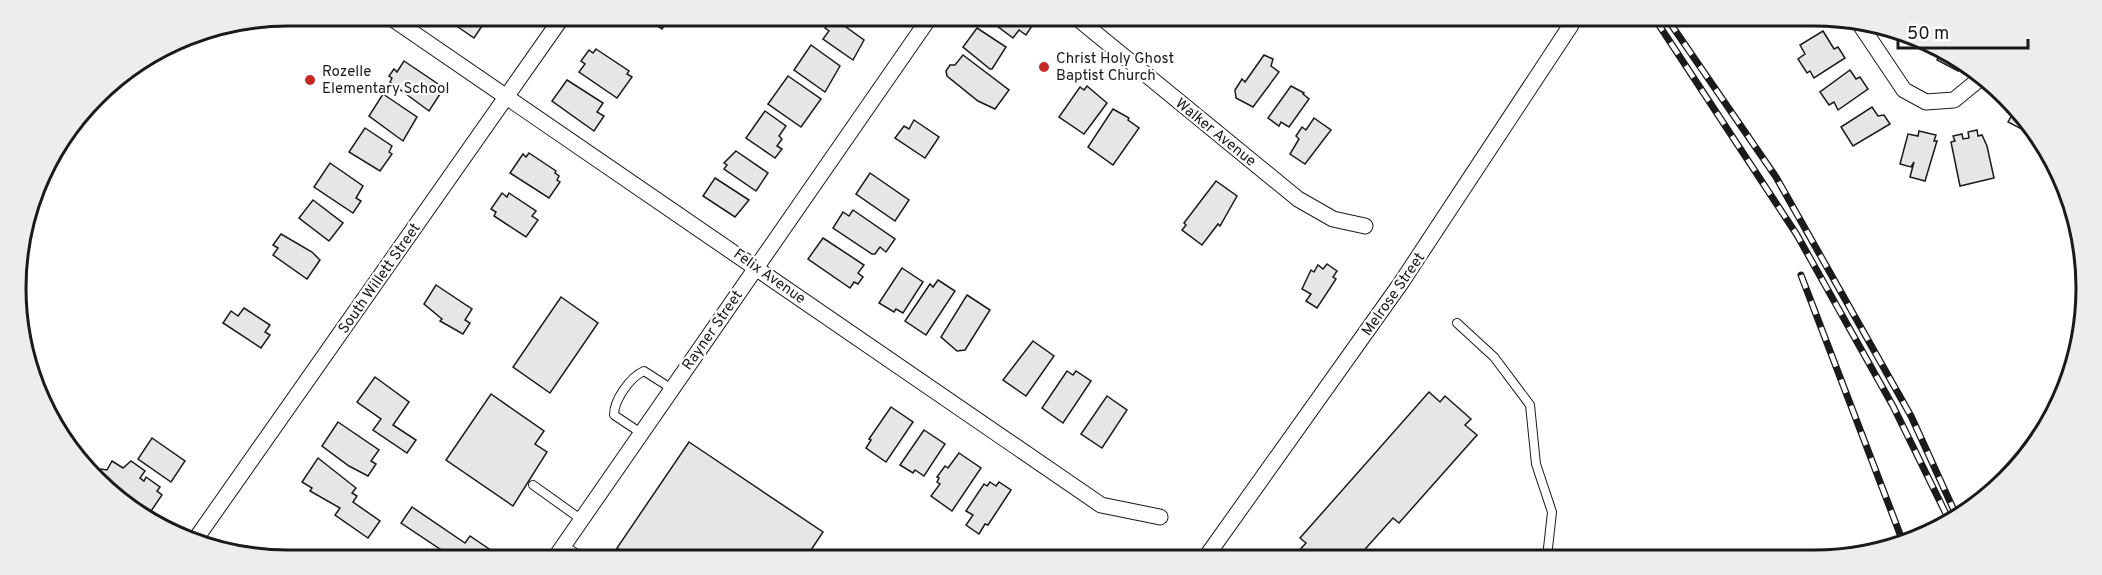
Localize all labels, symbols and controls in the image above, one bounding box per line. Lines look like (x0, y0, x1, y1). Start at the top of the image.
scale bar (1898, 12, 2028, 50)
text: 50 m (1907, 23, 1949, 46)
place label: Christ Holy Ghost Baptist Church (1056, 50, 1174, 86)
marker: Christ Holy Ghost Baptist Church (1037, 60, 1051, 74)
place label: Rozelle Elementary School (322, 63, 449, 99)
marker: Rozelle Elementary School (303, 73, 317, 87)
street label: Walker Avenue (1171, 95, 1259, 172)
street label: South Willett Street (335, 220, 425, 338)
street label: Felix Avenue (729, 245, 809, 309)
street label: Melrose Street (1358, 249, 1430, 340)
street label: Rayner Street (679, 287, 748, 375)

